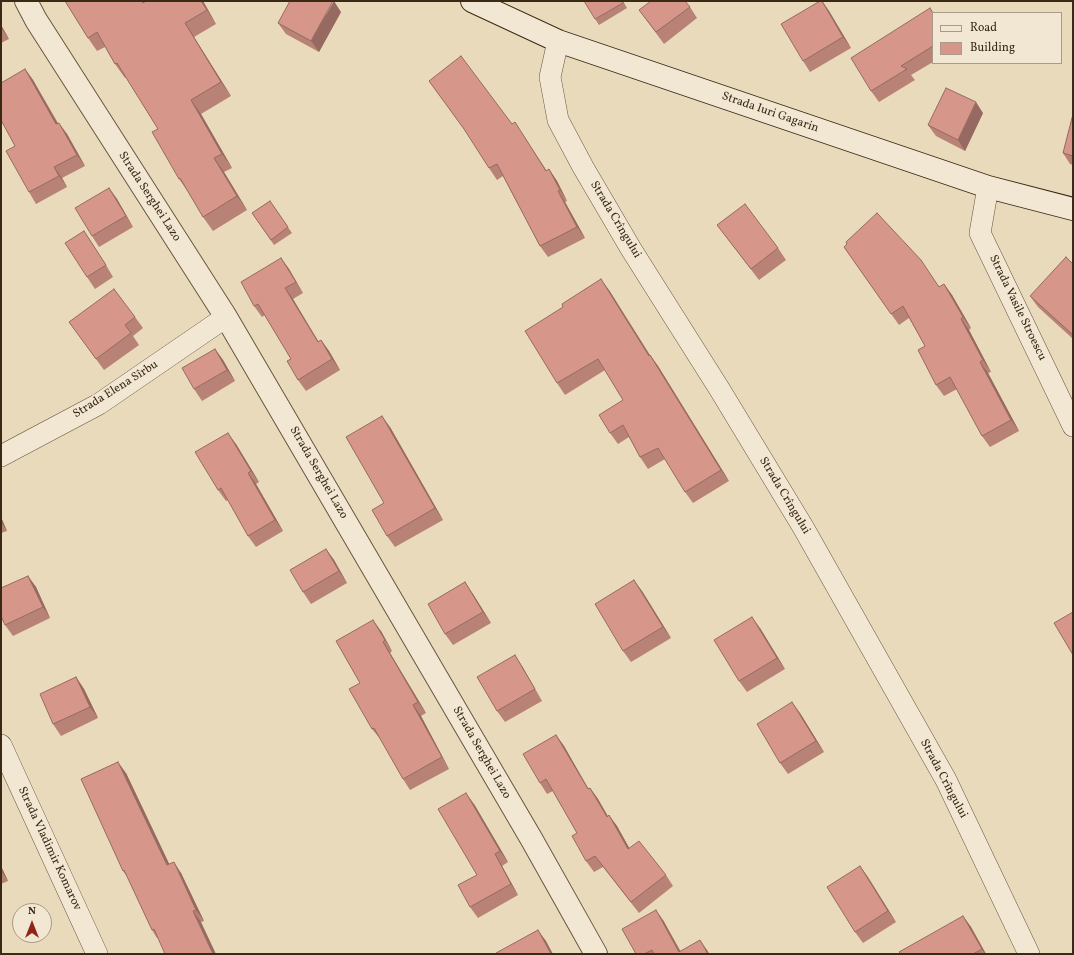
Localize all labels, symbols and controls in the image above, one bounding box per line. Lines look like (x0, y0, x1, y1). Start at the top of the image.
legend (932, 12, 1062, 64)
text: Road (970, 20, 997, 36)
text: Building (970, 40, 1015, 56)
street label: Strada Iuri Gagarin (720, 90, 820, 136)
street label: Strada Serghei Lazo (115, 149, 183, 245)
street label: Strada Crîngului (586, 179, 644, 261)
street label: Strada Vasile Stroescu (985, 253, 1049, 363)
street label: Strada Elena Sîrbu (71, 358, 161, 422)
street label: Strada Serghei Lazo (286, 424, 350, 522)
street label: Strada Crîngului (755, 455, 813, 537)
street label: Strada Serghei Lazo (449, 704, 513, 802)
street label: Strada Crîngului (916, 737, 970, 821)
street label: Strada Vladimir Komarov (14, 785, 84, 913)
north arrow (12, 903, 52, 943)
text: N (28, 904, 36, 919)

